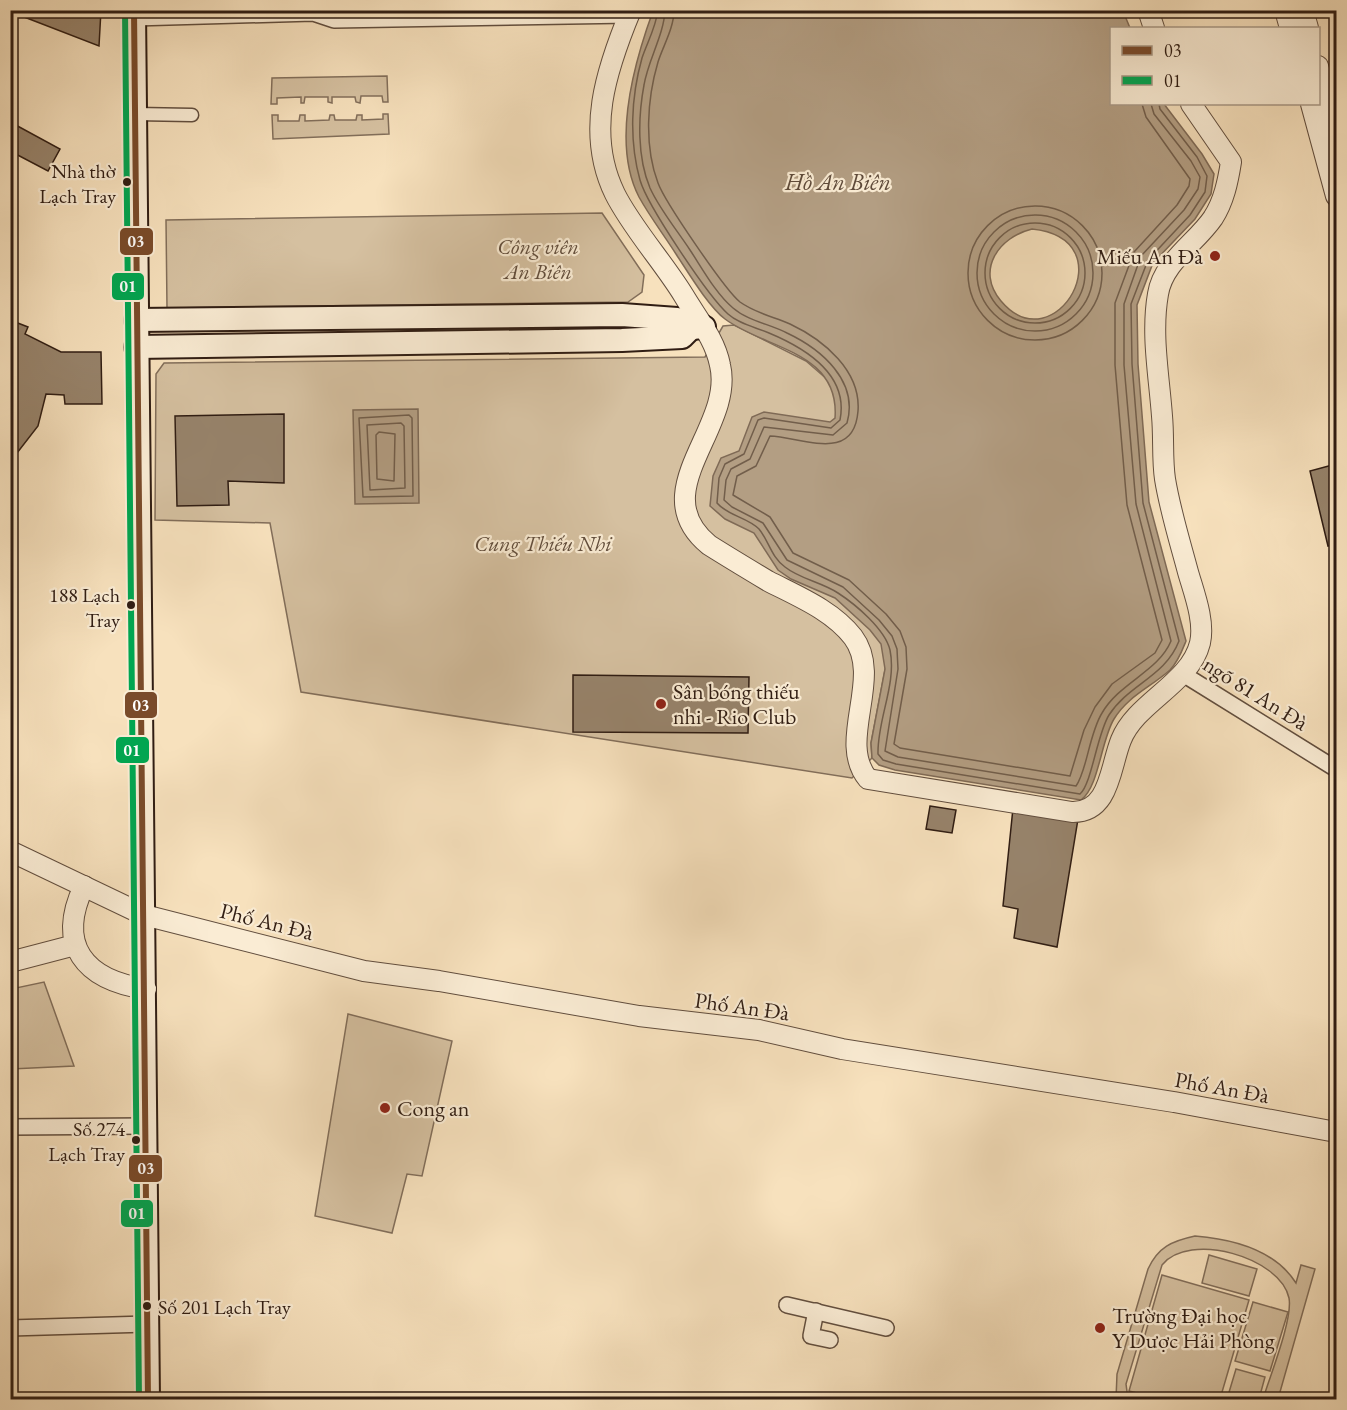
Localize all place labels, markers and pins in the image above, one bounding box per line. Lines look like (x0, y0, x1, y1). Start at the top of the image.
place label: Nhà thờ Lạch Tray (39, 158, 117, 209)
marker: Nhà thờ Lạch Tray (121, 176, 133, 188)
place label: Miếu An Đà (1097, 242, 1203, 271)
marker: Miếu An Đà (1208, 249, 1222, 263)
place label: 188 Lạch Tray (49, 582, 120, 633)
marker: 188 Lạch Tray (125, 599, 137, 611)
place label: Sân bóng thiếu nhi - Rio Club (673, 677, 800, 731)
marker: Sân bóng thiếu nhi - Rio Club (654, 697, 668, 711)
place label: Cong an (397, 1094, 470, 1123)
marker: Cong an (378, 1101, 392, 1115)
place label: Số 274 Lạch Tray (48, 1116, 125, 1167)
marker: Số 274 Lạch Tray (130, 1134, 142, 1146)
place label: Số 201 Lạch Tray (158, 1294, 291, 1320)
marker: Số 201 Lạch Tray (141, 1300, 153, 1312)
place label: Trường Đại học Y Dược Hải Phòng (1112, 1301, 1275, 1355)
marker: Trường Đại học Y Dược Hải Phòng (1093, 1321, 1107, 1335)

